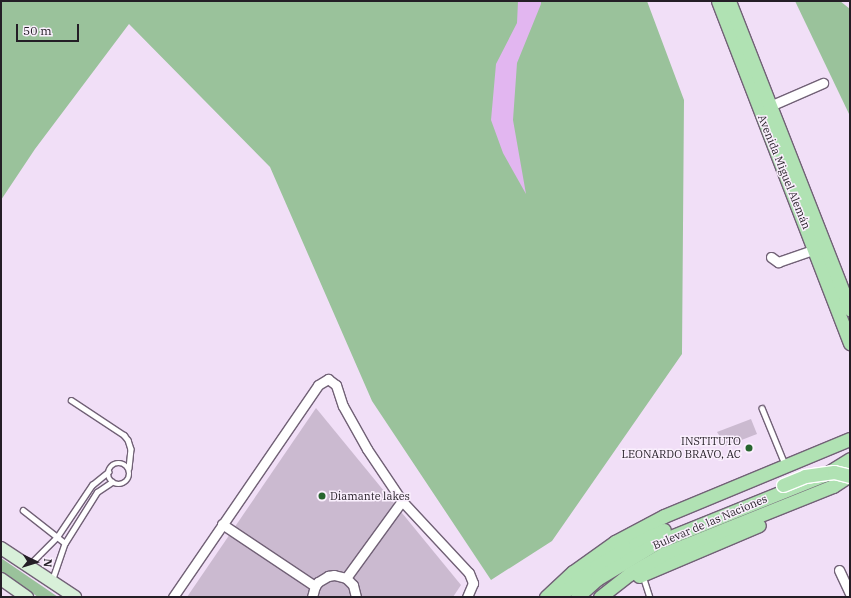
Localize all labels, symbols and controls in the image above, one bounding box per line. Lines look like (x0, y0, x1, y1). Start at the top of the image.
scale bar (18, 16, 81, 42)
text: 50 m (23, 23, 52, 38)
street label: Avenida Miguel Alemán (755, 113, 813, 231)
place label: INSTITUTO LEONARDO BRAVO, AC (622, 435, 741, 461)
marker: INSTITUTO LEONARDO BRAVO, AC (744, 443, 754, 453)
place label: Diamante lakes (330, 489, 410, 503)
marker: Diamante lakes (317, 491, 327, 501)
street label: Bulevar de las Naciones (651, 492, 769, 552)
north arrow (16, 542, 56, 582)
text: N (41, 558, 55, 568)

